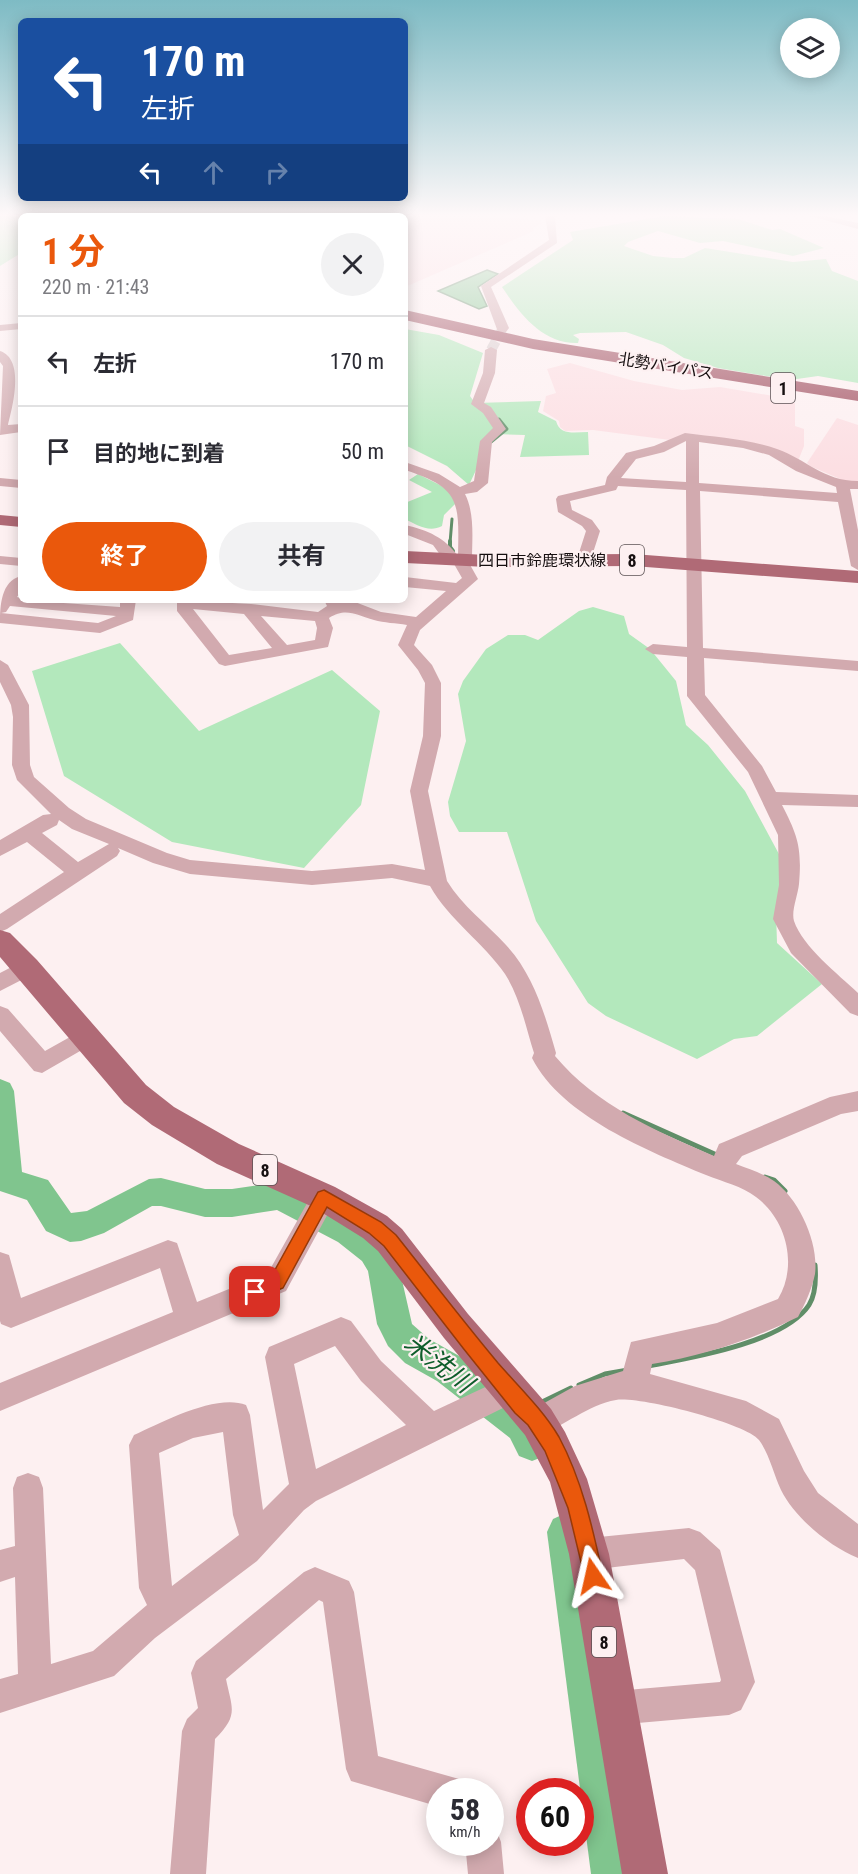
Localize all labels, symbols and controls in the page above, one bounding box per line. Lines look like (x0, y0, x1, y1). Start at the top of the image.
map controls (780, 18, 840, 78)
button: layers (780, 18, 840, 78)
text: 170 m (141, 37, 246, 86)
icon: left (42, 42, 120, 120)
text: 左折 (141, 93, 195, 125)
icon: left (134, 156, 167, 189)
icon: ahead (197, 156, 230, 189)
icon: right (260, 156, 293, 189)
text: 1 分 (42, 231, 105, 273)
button: close (321, 233, 384, 296)
text: 220 m · 21:43 (42, 275, 149, 299)
icon: left (42, 345, 75, 378)
text: 170 m (330, 349, 384, 374)
street label: 北勢バイパス (617, 349, 715, 383)
text: 左折 (93, 351, 137, 376)
road number: 1 (771, 373, 795, 403)
icon: arrive (42, 435, 75, 468)
text: 50 m (341, 439, 384, 464)
text: 目的地に到着 (93, 441, 225, 466)
button: 終了 (42, 522, 207, 591)
button: 共有 (219, 522, 384, 591)
road number: 8 (620, 545, 644, 575)
street label: 四日市鈴鹿環状線 (478, 551, 606, 570)
road number: 8 (253, 1155, 277, 1185)
pin (229, 1266, 280, 1317)
icon: arrive (238, 1275, 271, 1308)
water label: 米洗川 (399, 1327, 481, 1401)
position arrow (561, 1544, 625, 1608)
road number: 8 (592, 1627, 616, 1657)
speed limit sign: 60 (516, 1778, 594, 1856)
text: 58 (450, 1792, 480, 1827)
text: km/h (450, 1823, 480, 1841)

